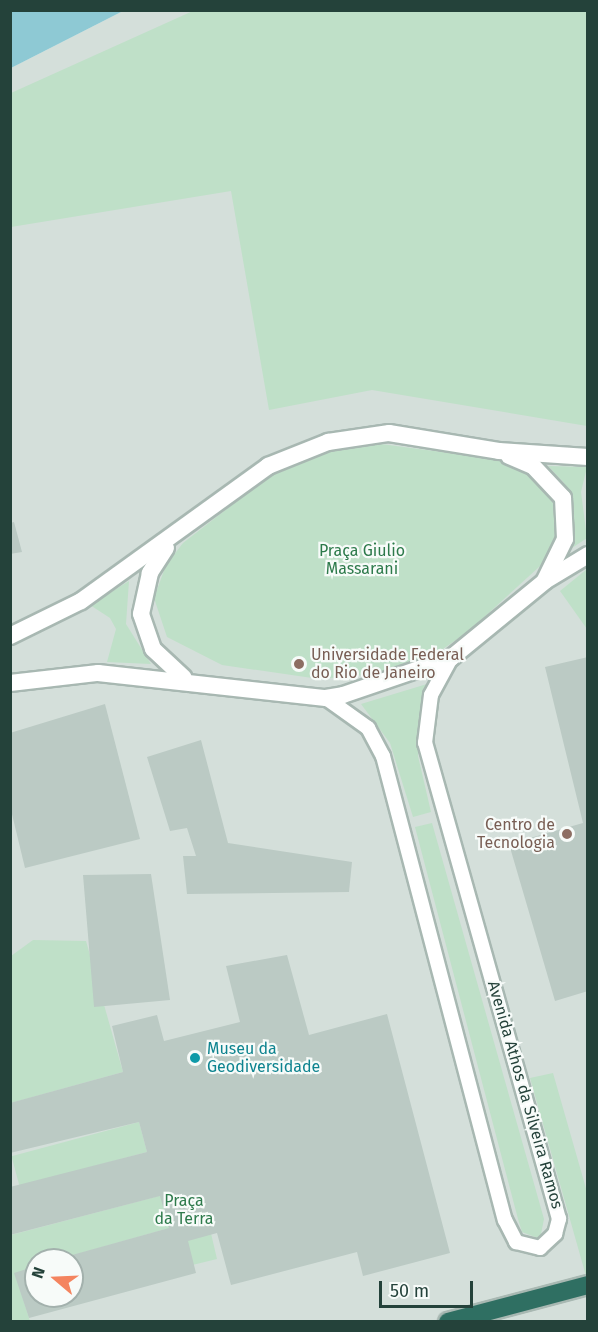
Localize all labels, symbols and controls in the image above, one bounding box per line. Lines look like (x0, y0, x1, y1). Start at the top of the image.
park label: Praça Giulio Massarani (319, 541, 405, 579)
place label: Universidade Federal do Rio de Janeiro (311, 645, 464, 683)
marker: Universidade Federal do Rio de Janeiro (292, 657, 306, 671)
place label: Centro de Tecnologia (477, 815, 555, 853)
marker: Centro de Tecnologia (560, 827, 574, 841)
street label: Avenida Athos da Silveira Ramos (483, 979, 567, 1211)
place label: Museu da Geodiversidade (207, 1039, 320, 1077)
marker: Museu da Geodiversidade (188, 1051, 202, 1065)
park label: Praça da Terra (154, 1191, 214, 1229)
north arrow (24, 1248, 84, 1308)
text: N (28, 1265, 49, 1281)
scale bar (382, 1269, 476, 1307)
text: 50 m (390, 1280, 429, 1302)

